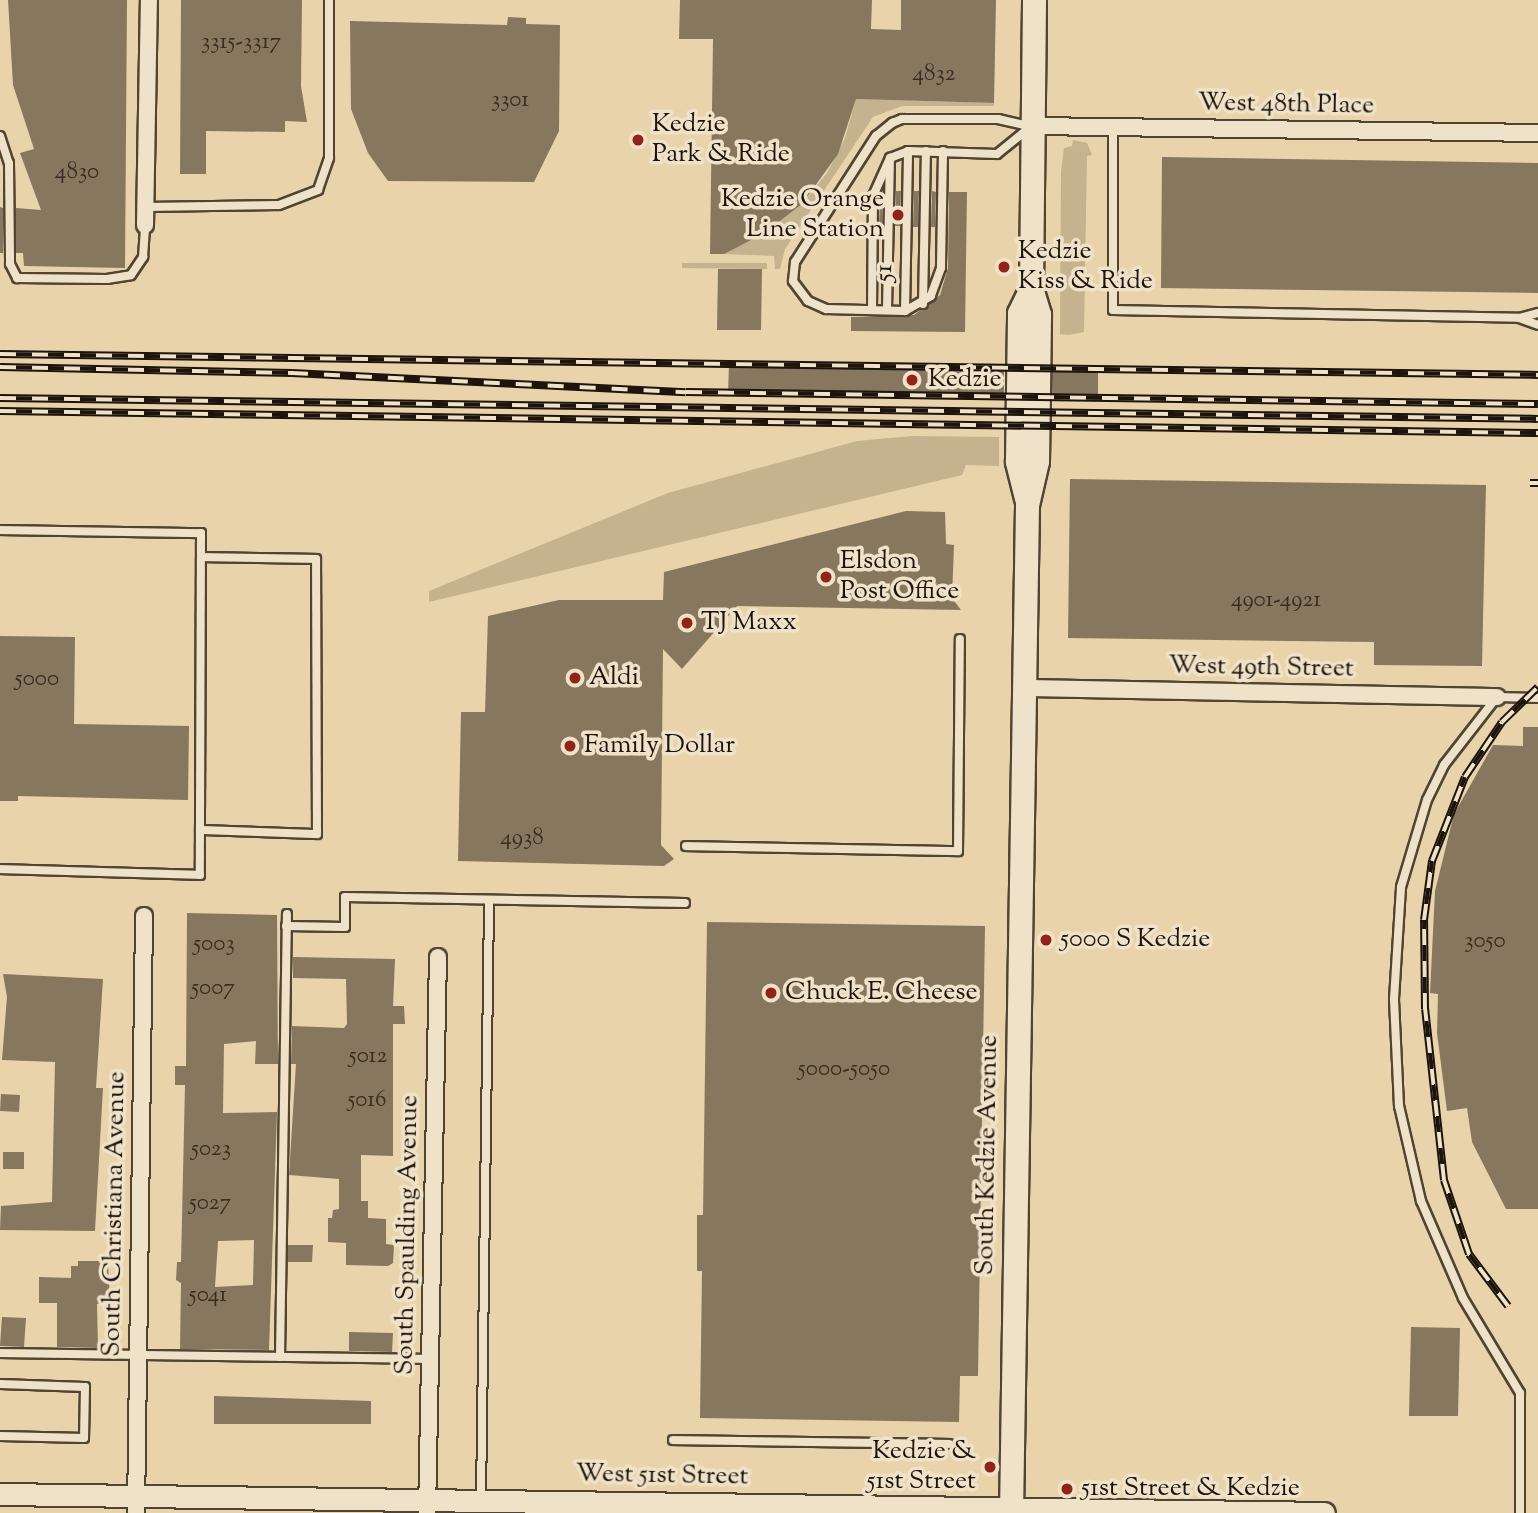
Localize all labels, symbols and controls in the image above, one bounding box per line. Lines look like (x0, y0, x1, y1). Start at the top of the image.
house number: 3315-3317 (201, 29, 281, 57)
house number: 4832 (912, 61, 956, 89)
house number: 3301 (491, 87, 529, 115)
street label: West 48th Place (1198, 88, 1374, 122)
place label: Kedzie Park & Ride (652, 109, 790, 170)
marker: Kedzie Park & Ride (630, 132, 646, 148)
house number: 4830 (55, 159, 99, 187)
place label: Kedzie Orange Line Station (721, 184, 884, 246)
marker: Kedzie Orange Line Station (890, 207, 906, 223)
place label: Kedzie Kiss & Ride (1018, 236, 1153, 298)
marker: Kedzie Kiss & Ride (996, 259, 1012, 275)
street label: 51 (869, 264, 901, 282)
place label: Kedzie (928, 364, 1002, 396)
marker: Kedzie (902, 370, 922, 390)
place label: Elsdon Post Office (840, 546, 959, 608)
marker: Elsdon Post Office (818, 569, 834, 585)
house number: 4901-4921 (1231, 587, 1321, 615)
place label: TJ Maxx (701, 607, 797, 639)
marker: TJ Maxx (679, 615, 695, 631)
street label: West 49th Street (1168, 651, 1354, 685)
place label: Aldi (589, 662, 639, 694)
house number: 5000 (15, 666, 59, 694)
marker: Aldi (567, 670, 583, 686)
place label: Family Dollar (584, 730, 735, 762)
marker: Family Dollar (562, 738, 578, 754)
house number: 4938 (500, 825, 544, 853)
place label: 5000 S Kedzie (1060, 924, 1210, 956)
house number: 3050 (1464, 928, 1506, 956)
house number: 5003 (193, 931, 235, 959)
marker: 5000 S Kedzie (1038, 932, 1054, 948)
house number: 5007 (191, 975, 235, 1003)
place label: Chuck E. Cheese (785, 977, 978, 1009)
marker: Chuck E. Cheese (763, 985, 779, 1001)
street label: South Kedzie Avenue (970, 1035, 1006, 1275)
house number: 5012 (349, 1043, 387, 1071)
house number: 5000-5050 (798, 1056, 890, 1084)
street label: South Christiana Avenue (97, 1071, 133, 1357)
house number: 5016 (347, 1087, 387, 1115)
street label: South Spaulding Avenue (390, 1095, 426, 1375)
house number: 5023 (191, 1136, 231, 1164)
house number: 5027 (189, 1190, 231, 1218)
house number: 5041 (189, 1282, 227, 1310)
place label: Kedzie & 51st Street (866, 1436, 976, 1498)
street label: West 51st Street (575, 1459, 749, 1493)
marker: Kedzie & 51st Street (982, 1459, 998, 1475)
place label: 51st Street & Kedzie (1081, 1473, 1300, 1505)
marker: 51st Street & Kedzie (1059, 1481, 1075, 1497)

